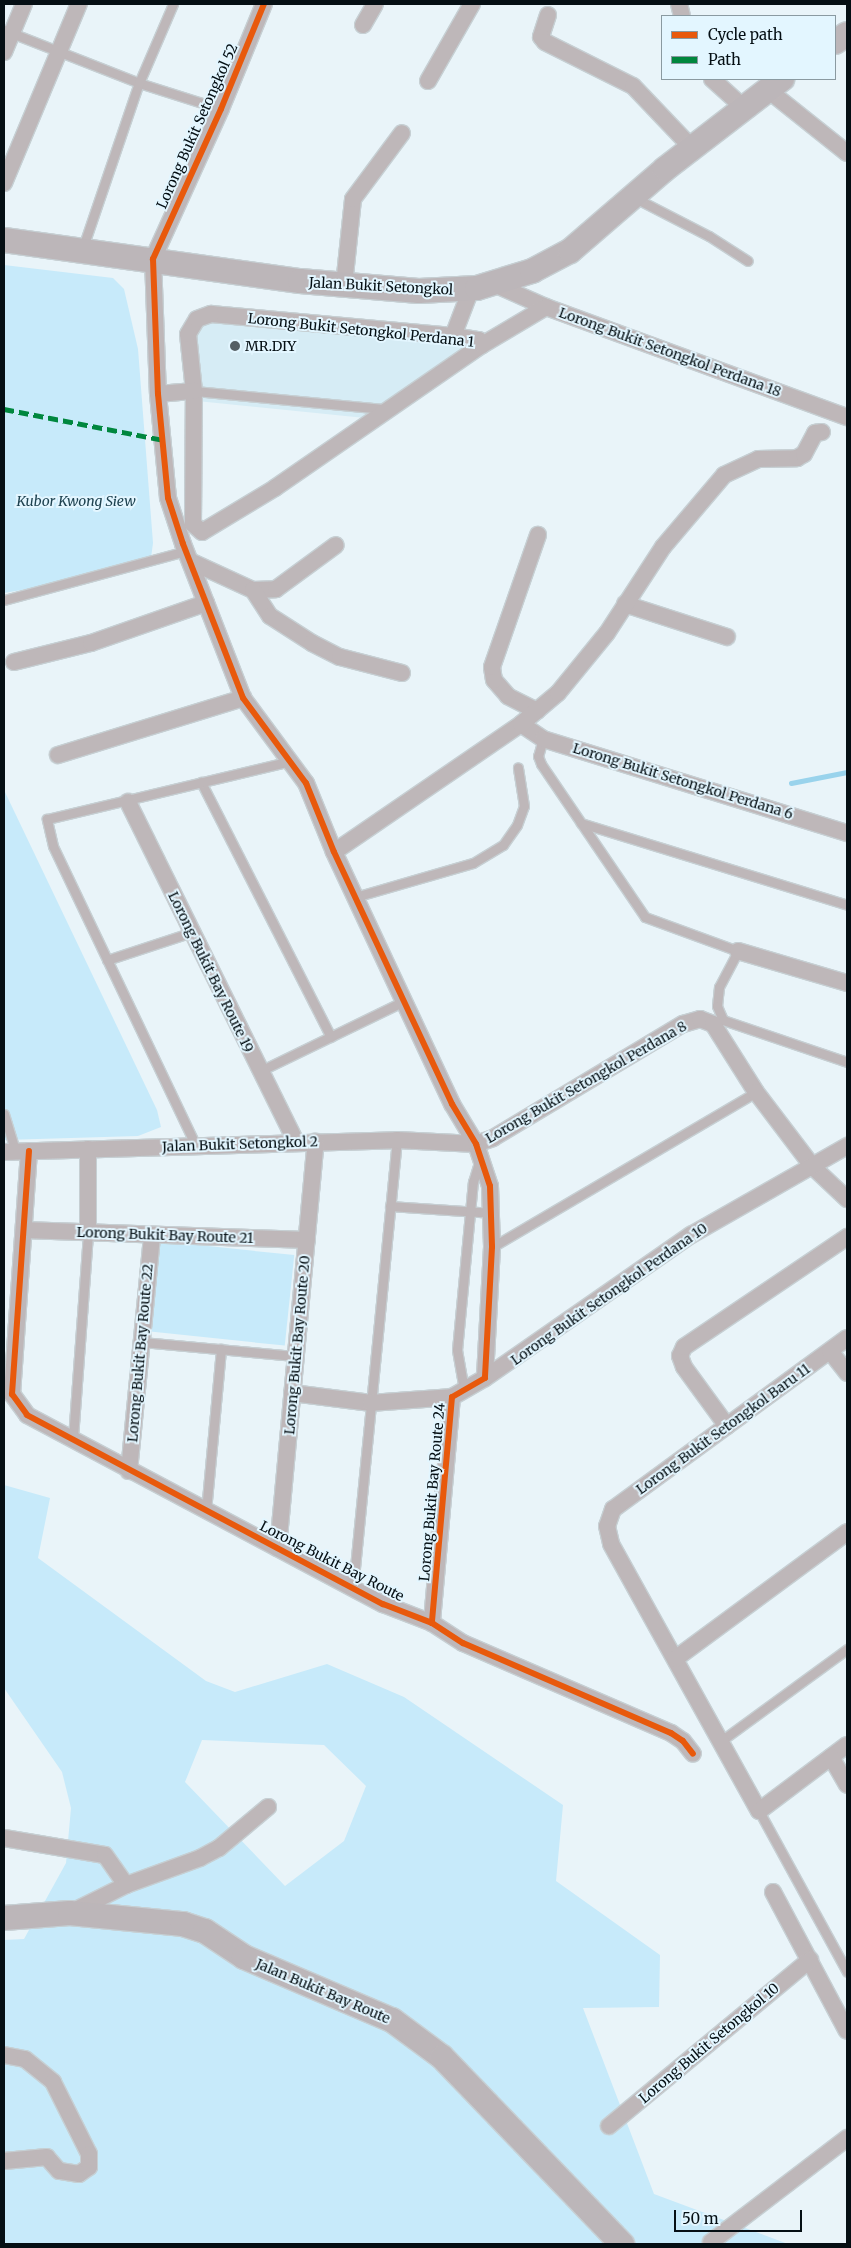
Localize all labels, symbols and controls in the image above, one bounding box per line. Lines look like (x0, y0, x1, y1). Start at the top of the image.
legend (661, 15, 836, 80)
text: Cycle path (708, 25, 783, 44)
street label: Lorong Bukit Setongkol 52 (153, 41, 241, 211)
text: Path (708, 50, 741, 69)
street label: Jalan Bukit Setongkol (308, 274, 454, 298)
street label: Lorong Bukit Setongkol Perdana 18 (557, 304, 783, 400)
street label: Lorong Bukit Setongkol Perdana 1 (247, 310, 475, 350)
place label: MR.DIY (245, 338, 296, 354)
marker: MR.DIY (229, 340, 241, 352)
park label: Kubor Kwong Siew (16, 493, 136, 509)
street label: Lorong Bukit Setongkol Perdana 6 (571, 739, 795, 823)
street label: Lorong Bukit Bay Route 19 (165, 889, 257, 1055)
street label: Lorong Bukit Setongkol Perdana 8 (482, 1017, 690, 1147)
street label: Jalan Bukit Setongkol 2 (162, 1133, 318, 1155)
street label: Lorong Bukit Setongkol Perdana 10 (508, 1220, 710, 1368)
street label: Lorong Bukit Bay Route 21 (76, 1224, 254, 1246)
street label: Lorong Bukit Bay Route 20 (281, 1255, 313, 1435)
street label: Lorong Bukit Bay Route 22 (124, 1263, 156, 1443)
street label: Lorong Bukit Setongkol Baru 11 (633, 1360, 813, 1498)
street label: Lorong Bukit Bay Route 24 (416, 1402, 448, 1582)
street label: Lorong Bukit Bay Route (257, 1517, 407, 1605)
street label: Jalan Bukit Bay Route (253, 1955, 393, 2027)
street label: Lorong Bukit Setongkol 10 (636, 1979, 782, 2107)
scale bar (676, 2200, 804, 2232)
text: 50 m (682, 2209, 719, 2228)

